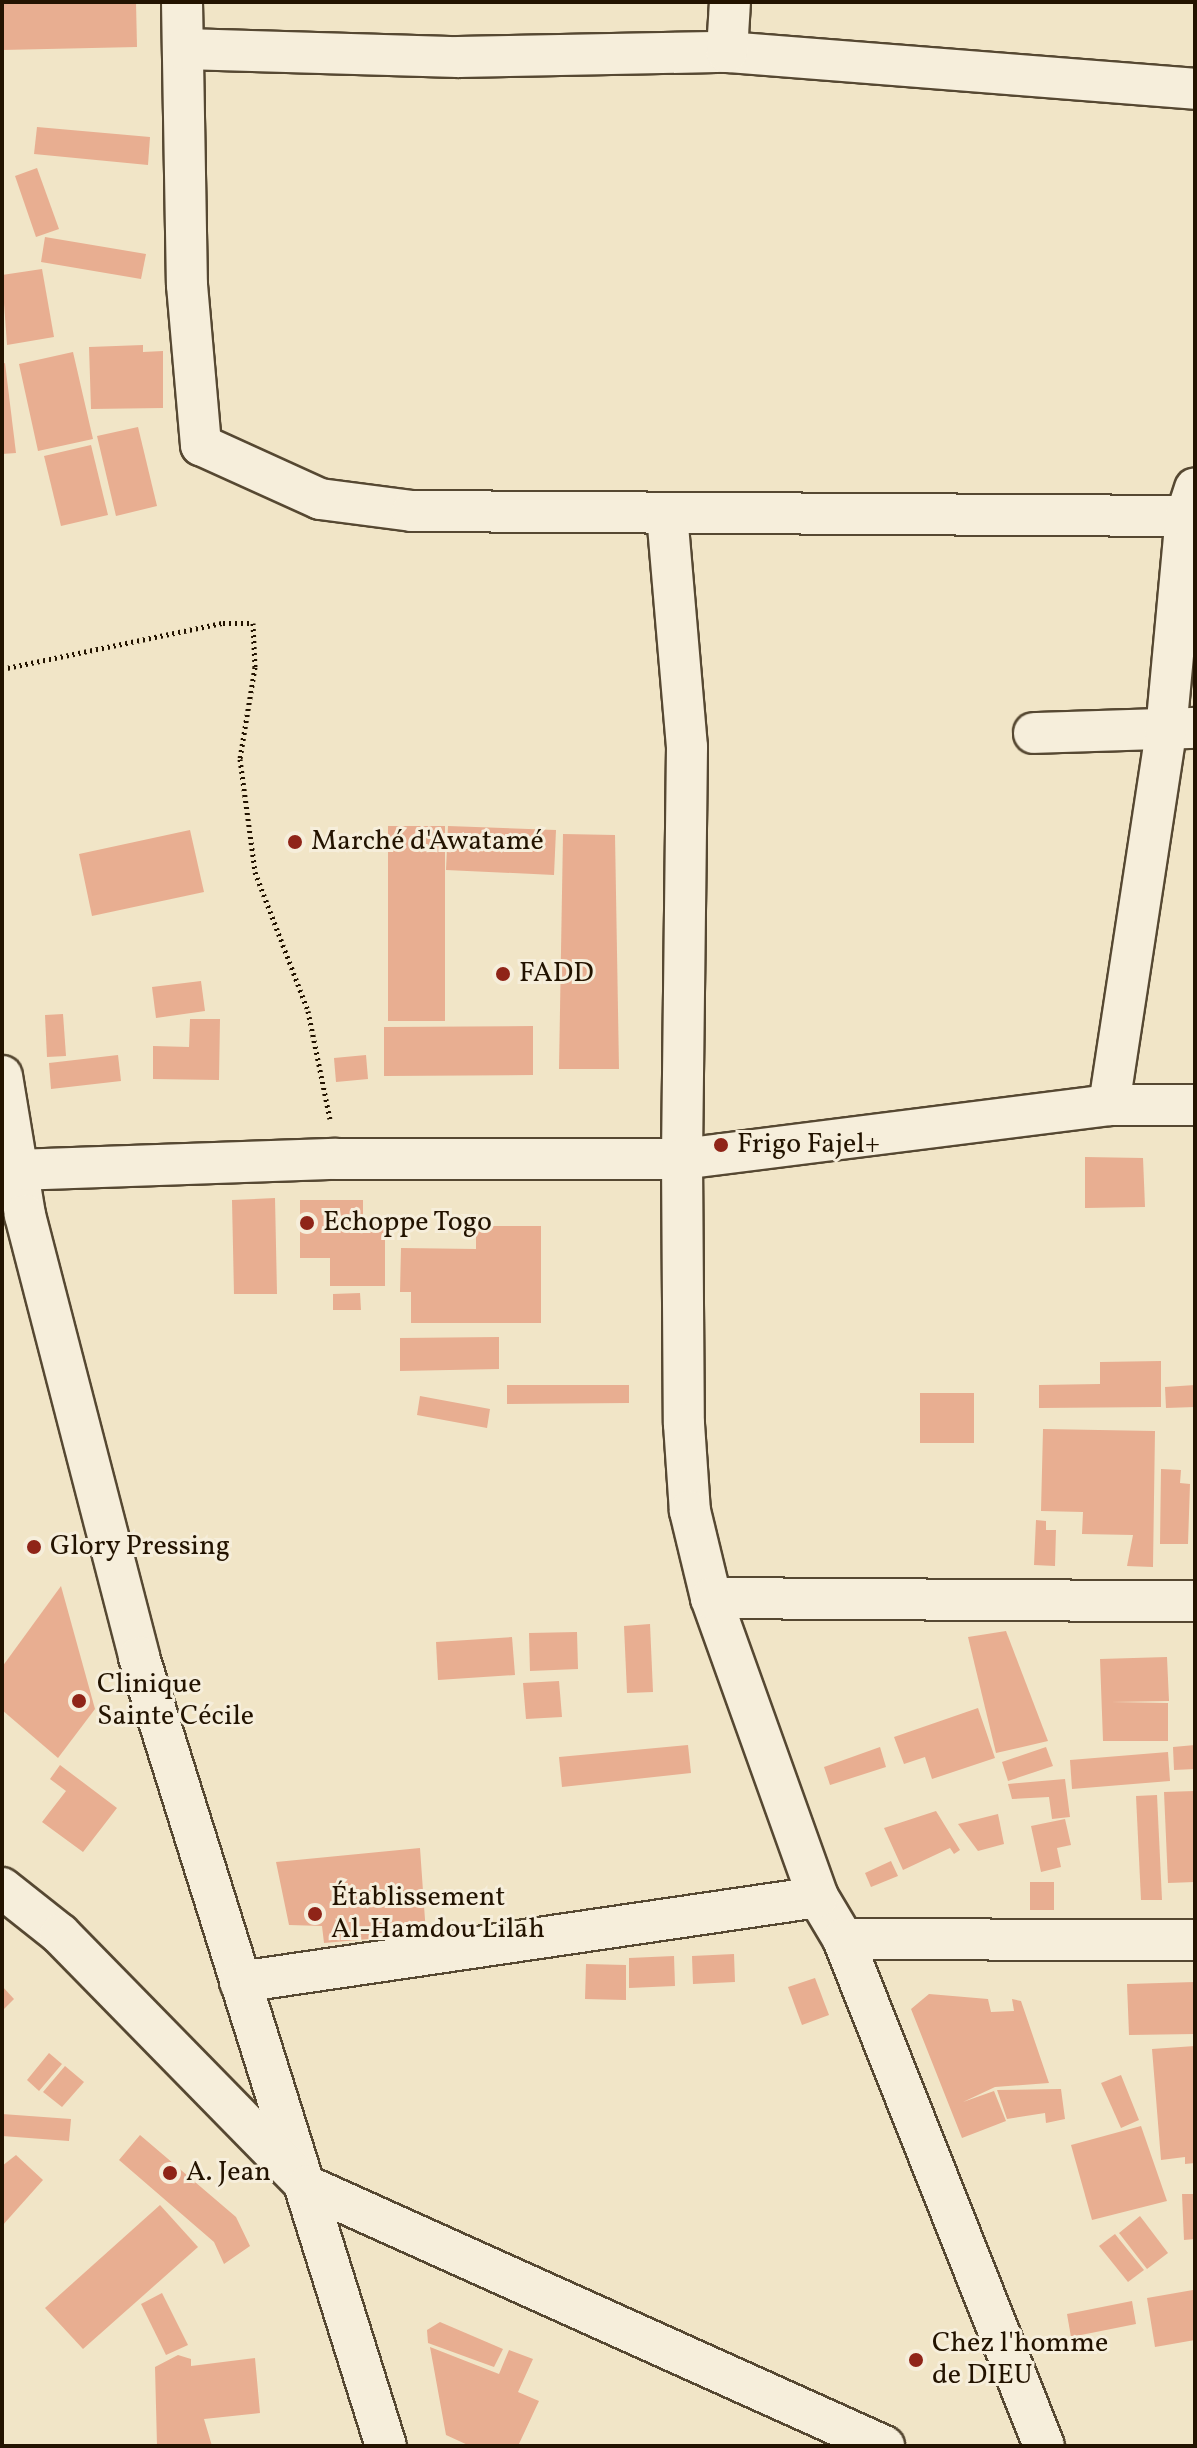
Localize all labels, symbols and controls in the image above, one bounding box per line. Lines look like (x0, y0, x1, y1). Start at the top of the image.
place label: Marché d'Awatamé (311, 825, 544, 859)
marker: Marché d'Awatamé (286, 833, 304, 851)
place label: FADD (519, 957, 594, 991)
marker: FADD (494, 965, 512, 983)
place label: Frigo Fajel+ (737, 1128, 880, 1162)
marker: Frigo Fajel+ (712, 1136, 730, 1154)
place label: Echoppe Togo (323, 1206, 493, 1240)
marker: Echoppe Togo (298, 1214, 316, 1232)
place label: Glory Pressing (50, 1530, 231, 1564)
marker: Glory Pressing (25, 1538, 43, 1556)
place label: Clinique Sainte Cécile (97, 1668, 254, 1734)
marker: Clinique Sainte Cécile (68, 1690, 90, 1712)
place label: Établissement Al-Hamdou Lilah (331, 1881, 545, 1947)
marker: Établissement Al-Hamdou Lilah (306, 1905, 324, 1923)
place label: A. Jean (186, 2156, 271, 2190)
marker: A. Jean (161, 2164, 179, 2182)
place label: Chez l'homme de DIEU (932, 2327, 1108, 2393)
marker: Chez l'homme de DIEU (907, 2351, 925, 2369)

